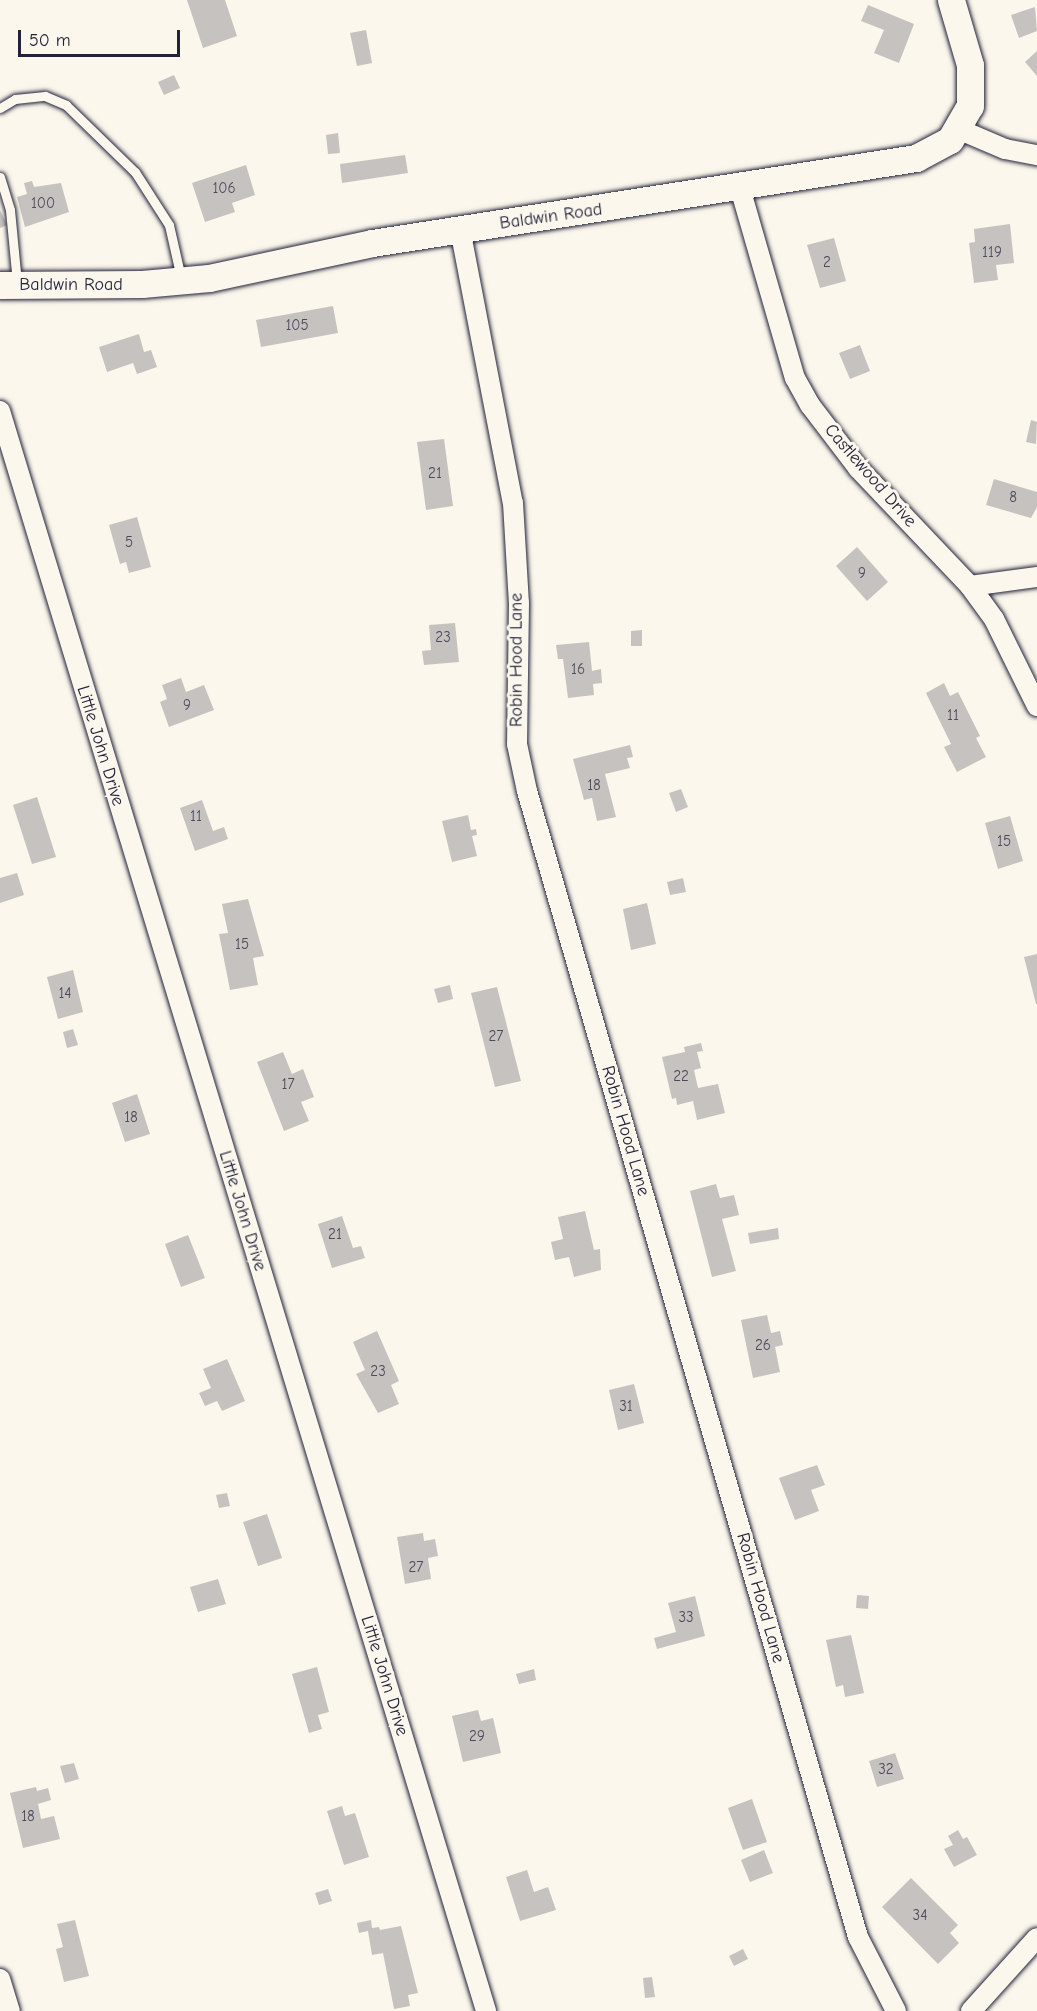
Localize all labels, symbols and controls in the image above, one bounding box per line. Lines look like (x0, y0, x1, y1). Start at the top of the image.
scale bar (21, 18, 183, 56)
text: 50 m (29, 30, 71, 51)
house number: 106 (212, 180, 236, 198)
house number: 100 (31, 195, 55, 213)
street label: Baldwin Road (498, 199, 604, 235)
house number: 119 (982, 244, 1002, 262)
house number: 2 (823, 254, 831, 272)
street label: Baldwin Road (19, 274, 123, 296)
house number: 105 (285, 317, 309, 335)
street label: Castlewood Drive (819, 420, 921, 532)
house number: 21 (428, 465, 442, 483)
house number: 8 (1009, 489, 1017, 507)
house number: 5 (125, 534, 133, 552)
house number: 9 (858, 565, 866, 583)
street label: Robin Hood Lane (506, 593, 528, 727)
house number: 23 (435, 629, 451, 647)
house number: 16 (571, 661, 585, 679)
street label: Little John Drive (71, 683, 129, 809)
house number: 9 (183, 697, 191, 715)
house number: 11 (947, 707, 959, 725)
house number: 18 (587, 777, 601, 795)
house number: 11 (190, 808, 202, 826)
house number: 15 (997, 833, 1011, 851)
house number: 15 (235, 936, 249, 954)
house number: 14 (58, 985, 72, 1003)
house number: 27 (489, 1028, 503, 1046)
street label: Robin Hood Lane (596, 1063, 654, 1199)
house number: 22 (673, 1068, 689, 1086)
house number: 17 (281, 1076, 295, 1094)
house number: 18 (124, 1109, 138, 1127)
street label: Little John Drive (213, 1148, 271, 1274)
house number: 21 (328, 1226, 342, 1244)
house number: 26 (755, 1337, 771, 1355)
house number: 23 (370, 1363, 386, 1381)
house number: 31 (619, 1398, 633, 1416)
street label: Robin Hood Lane (731, 1530, 789, 1666)
house number: 27 (409, 1559, 423, 1577)
house number: 33 (678, 1609, 694, 1627)
street label: Little John Drive (355, 1613, 413, 1739)
house number: 29 (469, 1728, 485, 1746)
house number: 32 (878, 1761, 894, 1779)
house number: 18 (21, 1808, 35, 1826)
house number: 34 (913, 1907, 927, 1925)

